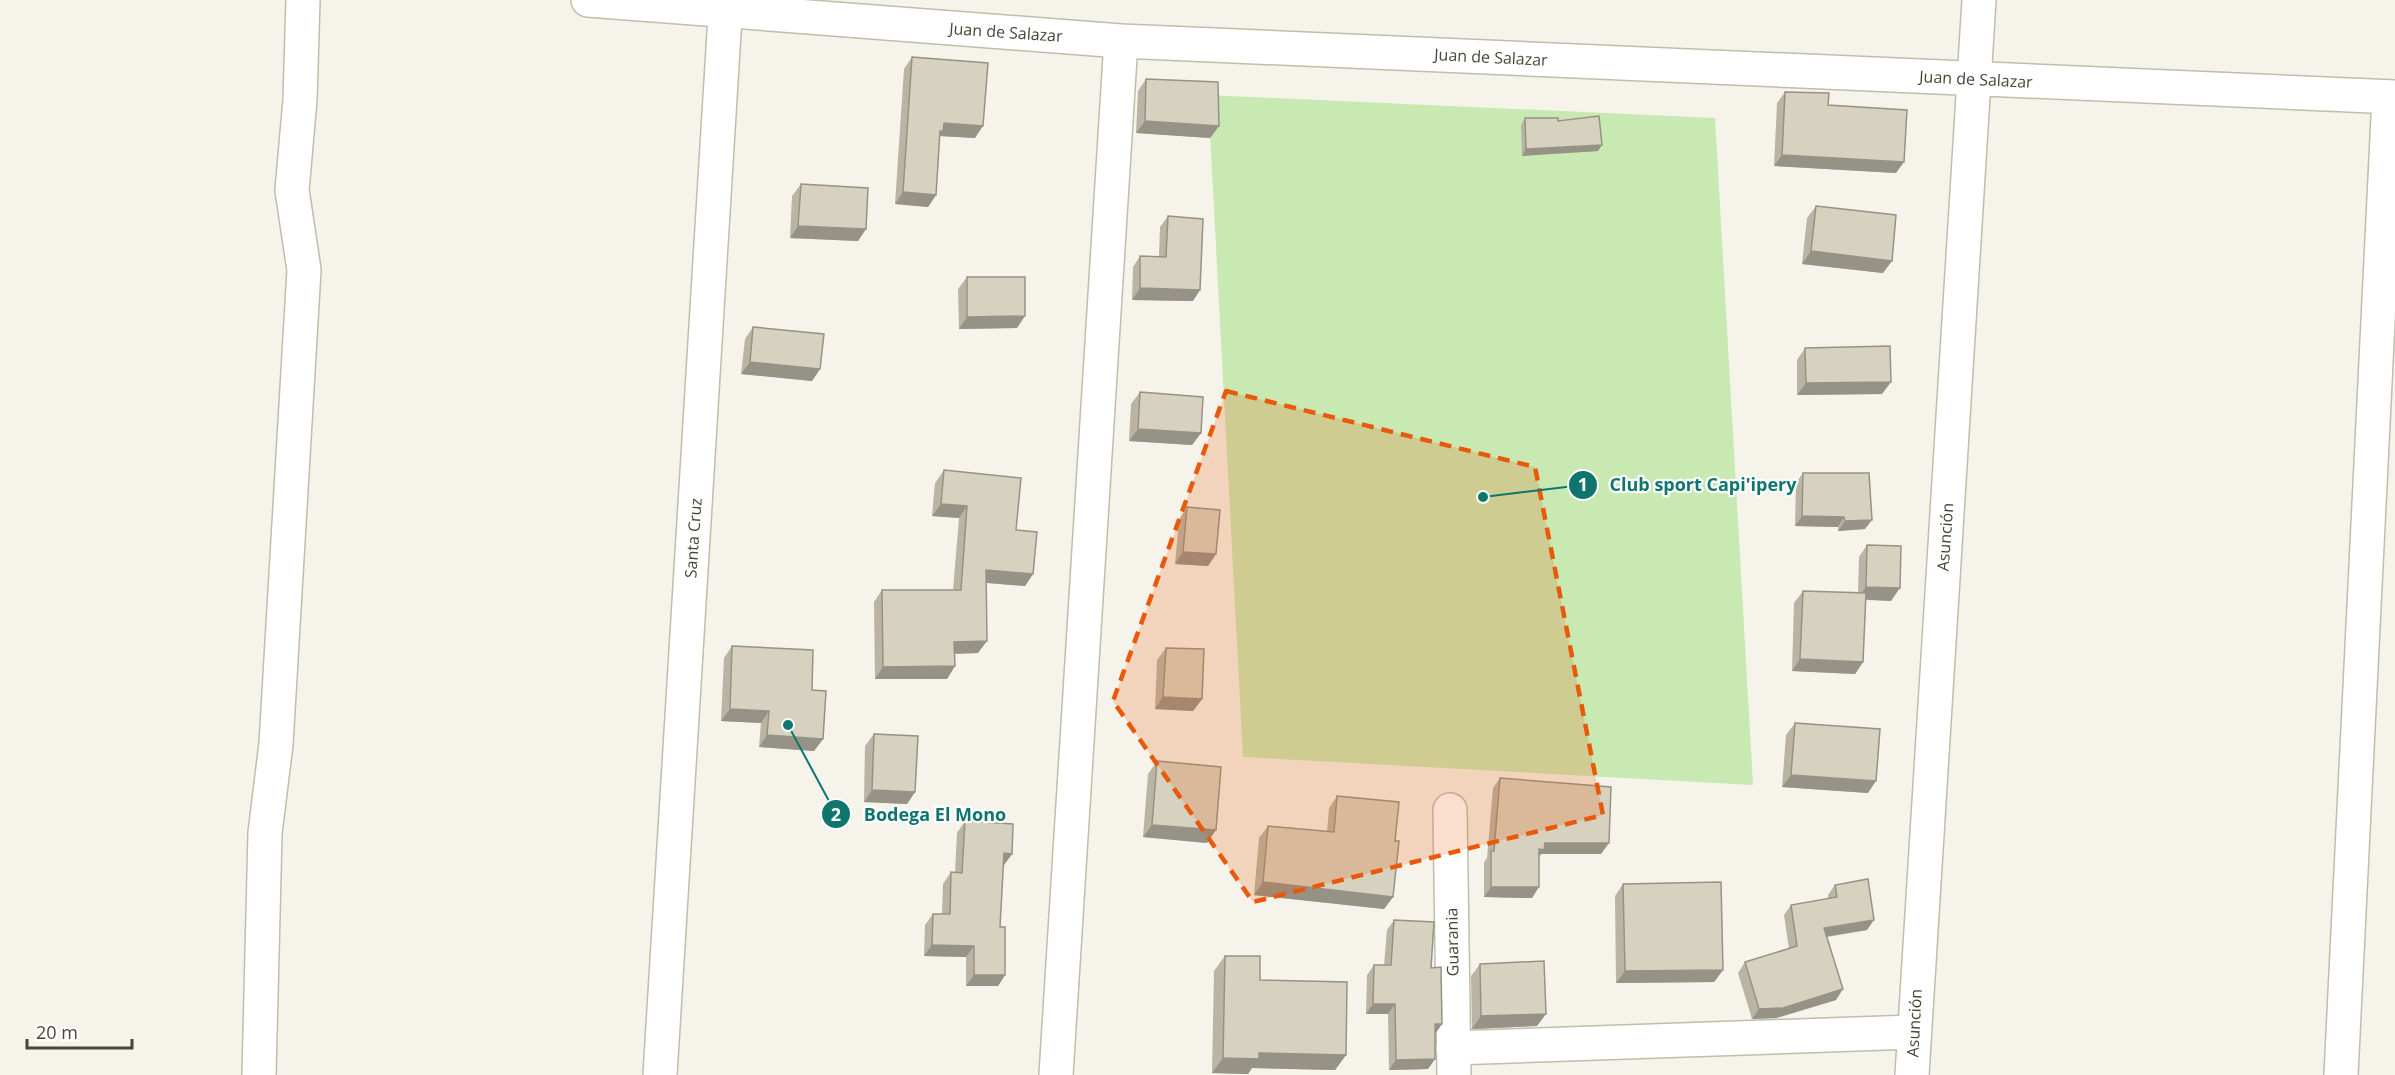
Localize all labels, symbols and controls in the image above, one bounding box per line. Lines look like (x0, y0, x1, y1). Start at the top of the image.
street label: Juan de Salazar (947, 17, 1064, 47)
street label: Juan de Salazar (1432, 43, 1549, 71)
street label: Juan de Salazar (1917, 65, 2034, 93)
callout: Club sport Capi'ipery (1568, 467, 1809, 503)
text: 1 (1578, 472, 1588, 496)
text: Club sport Capi'ipery (1610, 472, 1797, 496)
street label: Santa Cruz (679, 497, 707, 579)
street label: Asunción (1932, 502, 1958, 572)
callout: Bodega El Mono (821, 796, 1018, 832)
text: 2 (831, 802, 841, 826)
text: Bodega El Mono (864, 802, 1006, 826)
street label: Guarania (1440, 908, 1464, 976)
street label: Asunción (1901, 988, 1927, 1058)
scale bar (27, 1012, 132, 1050)
text: 20 m (36, 1020, 78, 1044)

